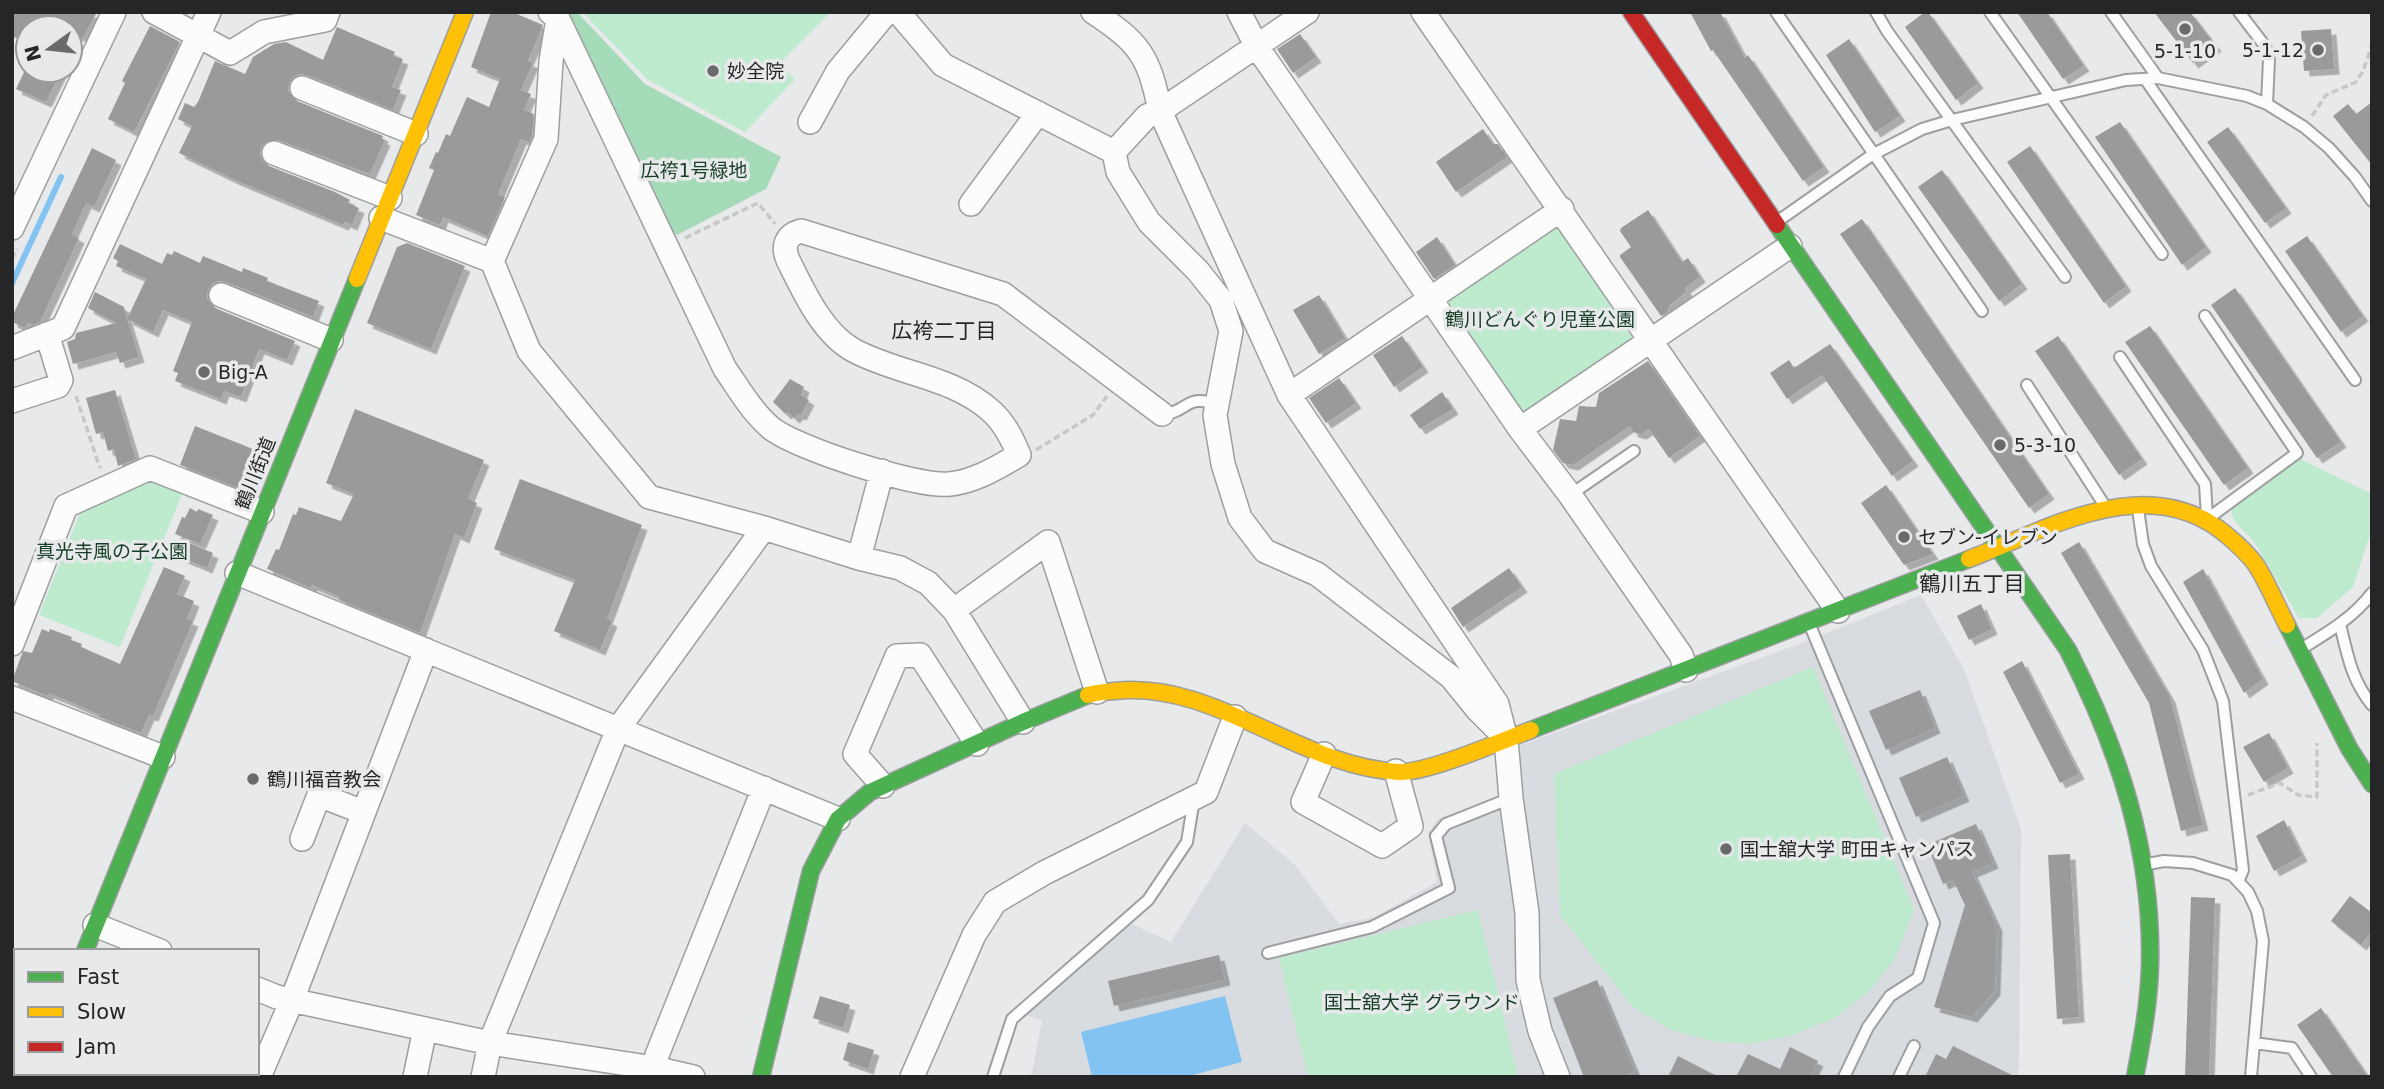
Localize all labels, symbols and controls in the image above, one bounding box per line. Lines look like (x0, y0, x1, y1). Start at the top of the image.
north arrow (14, 14, 84, 84)
marker: 5-1-10 (2177, 21, 2193, 37)
place label: 5-1-12 (2242, 39, 2304, 61)
place label: 5-1-10 (2154, 40, 2216, 62)
marker: 5-1-12 (2310, 42, 2326, 58)
text: N (20, 43, 45, 64)
place label: 妙全院 (727, 60, 784, 82)
marker: 妙全院 (705, 63, 721, 79)
park label: 広袴1号緑地 (640, 159, 748, 181)
park label: 鶴川どんぐり児童公園 (1445, 308, 1635, 330)
district label: 広袴二丁目 (892, 319, 997, 343)
place label: Big-A (218, 361, 268, 383)
marker: Big-A (196, 364, 212, 380)
street label: 鶴川街道 (231, 434, 279, 512)
place label: 5-3-10 (2014, 434, 2076, 456)
marker: 5-3-10 (1992, 437, 2008, 453)
place label: セブン-イレブン (1918, 526, 2058, 548)
marker: セブン-イレブン (1896, 529, 1912, 545)
park label: 真光寺風の子公園 (36, 540, 188, 562)
district label: 鶴川五丁目 (1920, 572, 2025, 596)
place label: 鶴川福音教会 (267, 768, 381, 790)
marker: 鶴川福音教会 (245, 771, 261, 787)
place label: 国士舘大学 町田キャンパス (1740, 838, 1974, 860)
marker: 国士舘大学 町田キャンパス (1718, 841, 1734, 857)
legend (14, 949, 259, 1075)
text: Fast (77, 965, 119, 989)
park label: 国士舘大学 グラウンド (1324, 991, 1520, 1013)
text: Slow (77, 1000, 126, 1024)
text: Jam (75, 1035, 117, 1059)

